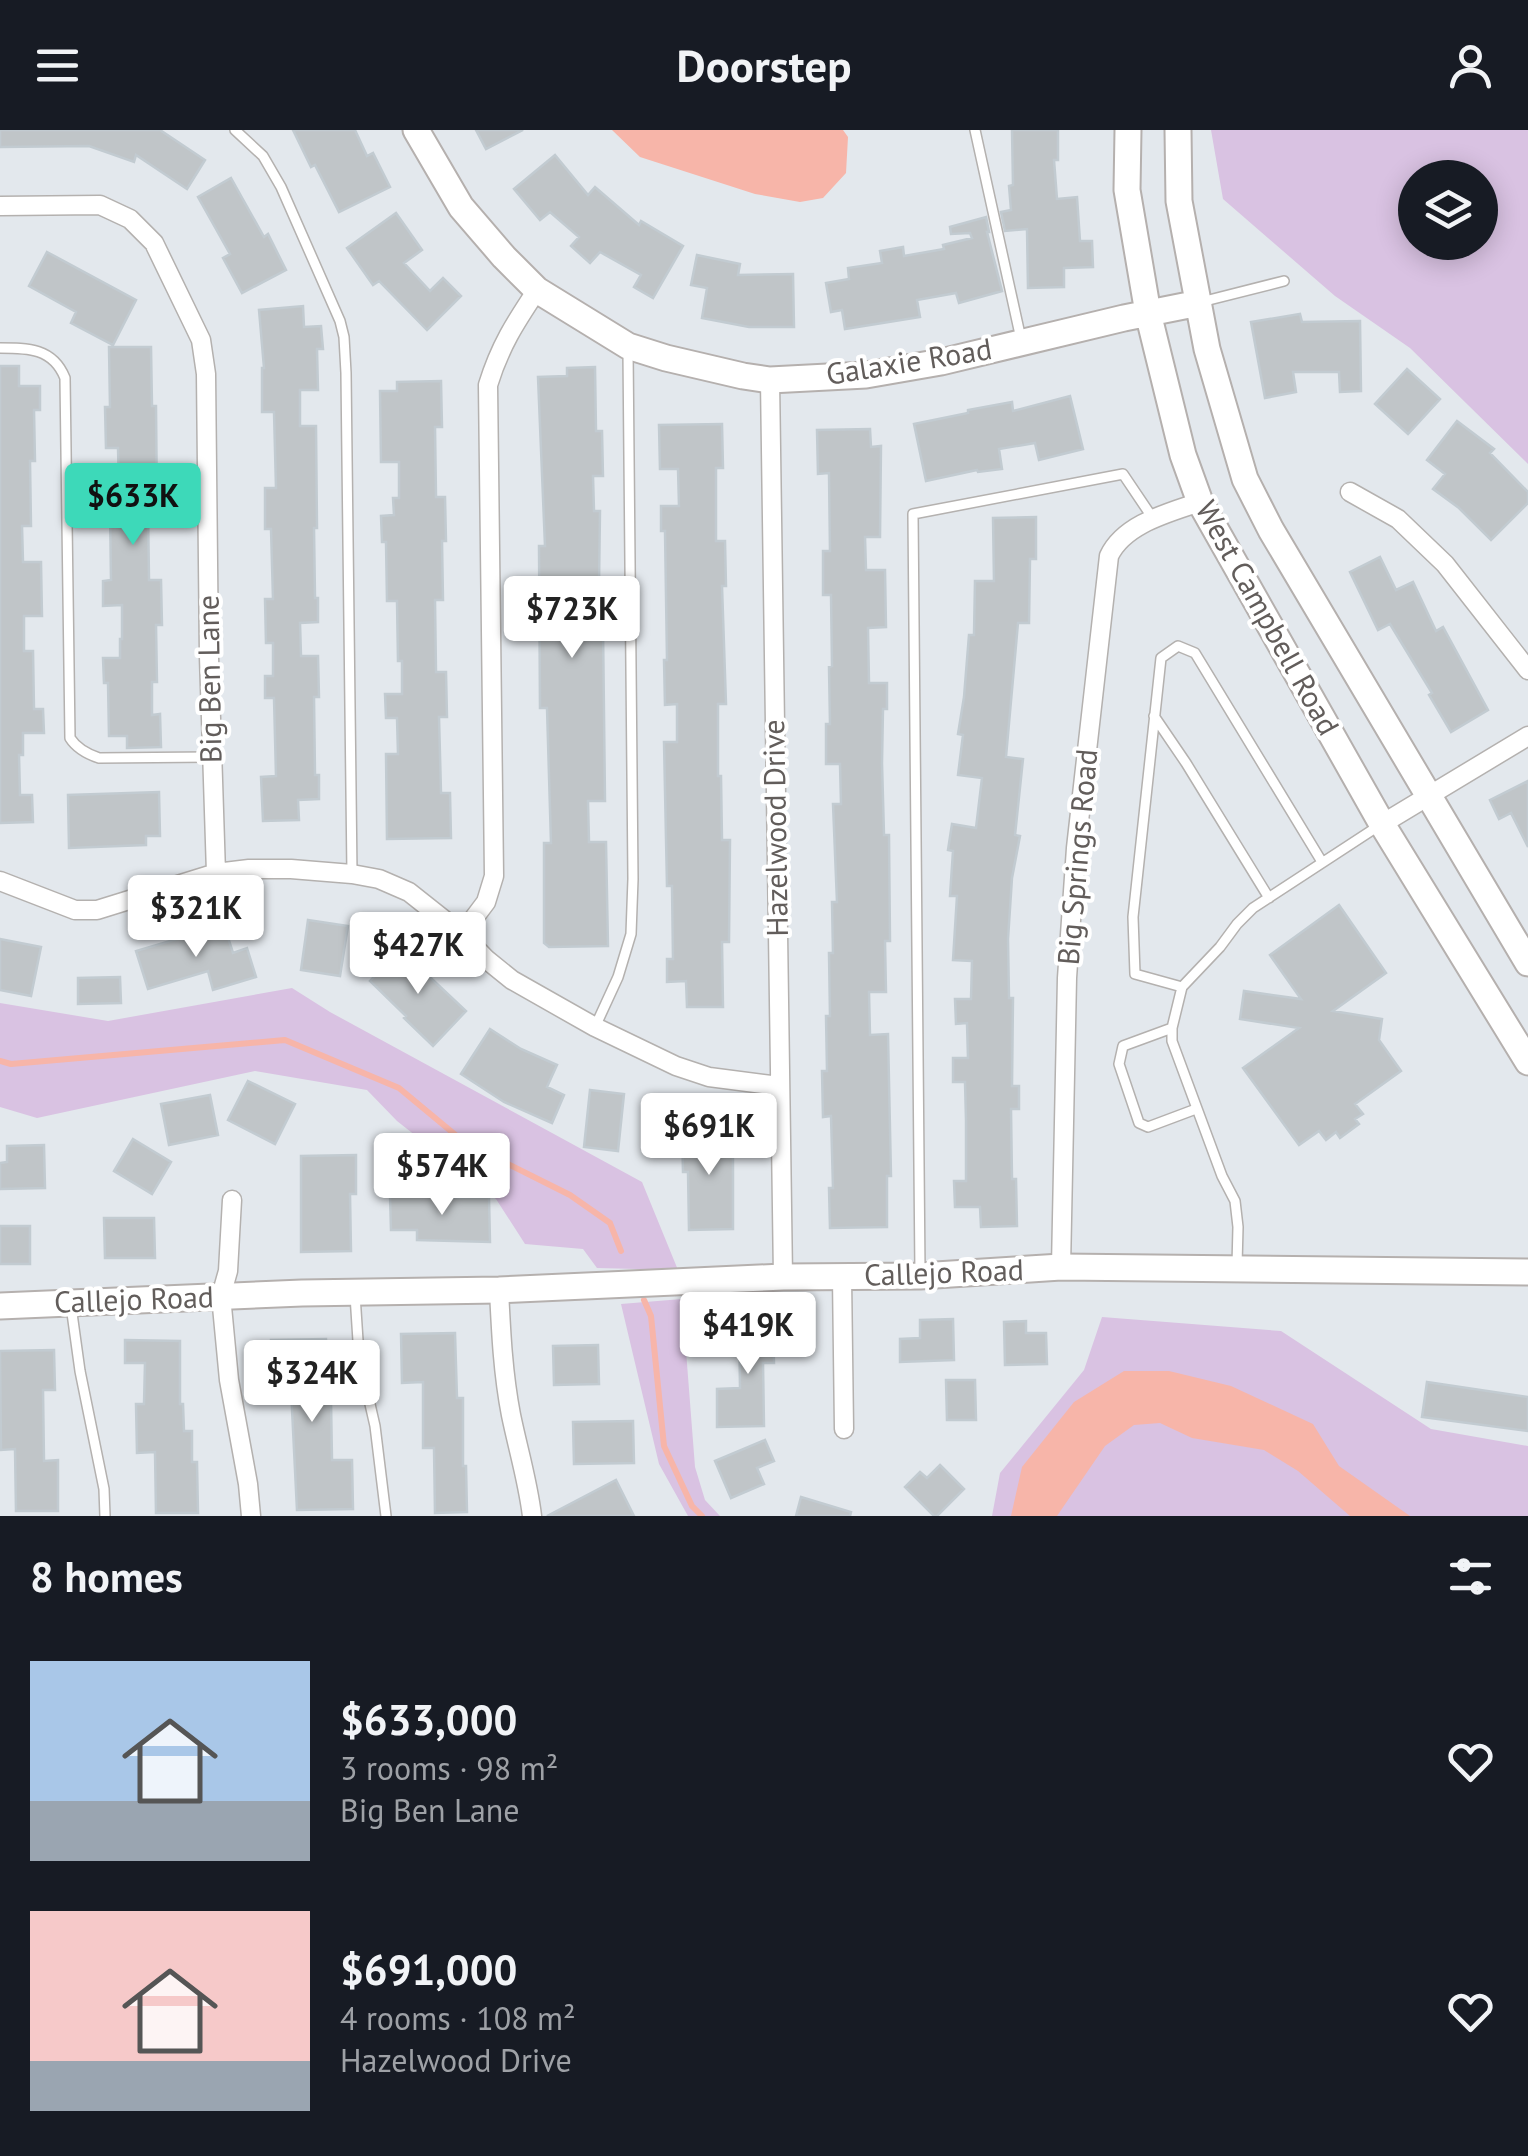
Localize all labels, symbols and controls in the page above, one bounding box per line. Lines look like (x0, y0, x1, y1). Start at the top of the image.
text: Doorstep (677, 36, 851, 94)
icon: menu (30, 38, 85, 93)
icon: person (1443, 38, 1498, 93)
map controls (1398, 160, 1498, 260)
button: layers (1398, 160, 1498, 260)
street label: Galaxie Road (823, 328, 994, 393)
pin: $633K (63, 463, 203, 548)
text: $633K (87, 474, 179, 516)
street label: West Campbell Road (1188, 493, 1349, 741)
pin: $723K (502, 576, 642, 661)
text: $723K (526, 587, 618, 629)
street label: Big Ben Lane (188, 595, 229, 764)
street label: Hazelwood Drive (753, 719, 796, 937)
street label: Big Springs Road (1048, 747, 1105, 967)
pin: $321K (126, 875, 266, 960)
text: $321K (150, 886, 242, 928)
pin: $427K (348, 912, 488, 997)
text: $427K (372, 923, 464, 965)
pin: $691K (639, 1093, 779, 1178)
text: $691K (663, 1104, 755, 1146)
pin: $574K (372, 1133, 512, 1218)
text: $574K (396, 1144, 488, 1186)
street label: Callejo Road (863, 1249, 1025, 1294)
street label: Callejo Road (53, 1276, 215, 1321)
pin: $419K (678, 1292, 818, 1377)
text: $419K (702, 1303, 794, 1345)
pin: $324K (242, 1340, 382, 1425)
text: $324K (266, 1351, 358, 1393)
text: 8 homes (30, 1549, 183, 1604)
icon: filters (1443, 1549, 1498, 1604)
text: $633,000 (340, 1692, 517, 1747)
icon: home (110, 1701, 230, 1821)
icon: heart (1443, 1734, 1498, 1789)
text: 3 rooms · 98 m² (340, 1747, 558, 1789)
text: Big Ben Lane (340, 1789, 520, 1831)
text: $691,000 (340, 1942, 517, 1997)
icon: home (110, 1951, 230, 2071)
icon: heart (1443, 1984, 1498, 2039)
text: 4 rooms · 108 m² (340, 1997, 576, 2039)
text: Hazelwood Drive (340, 2039, 572, 2081)

